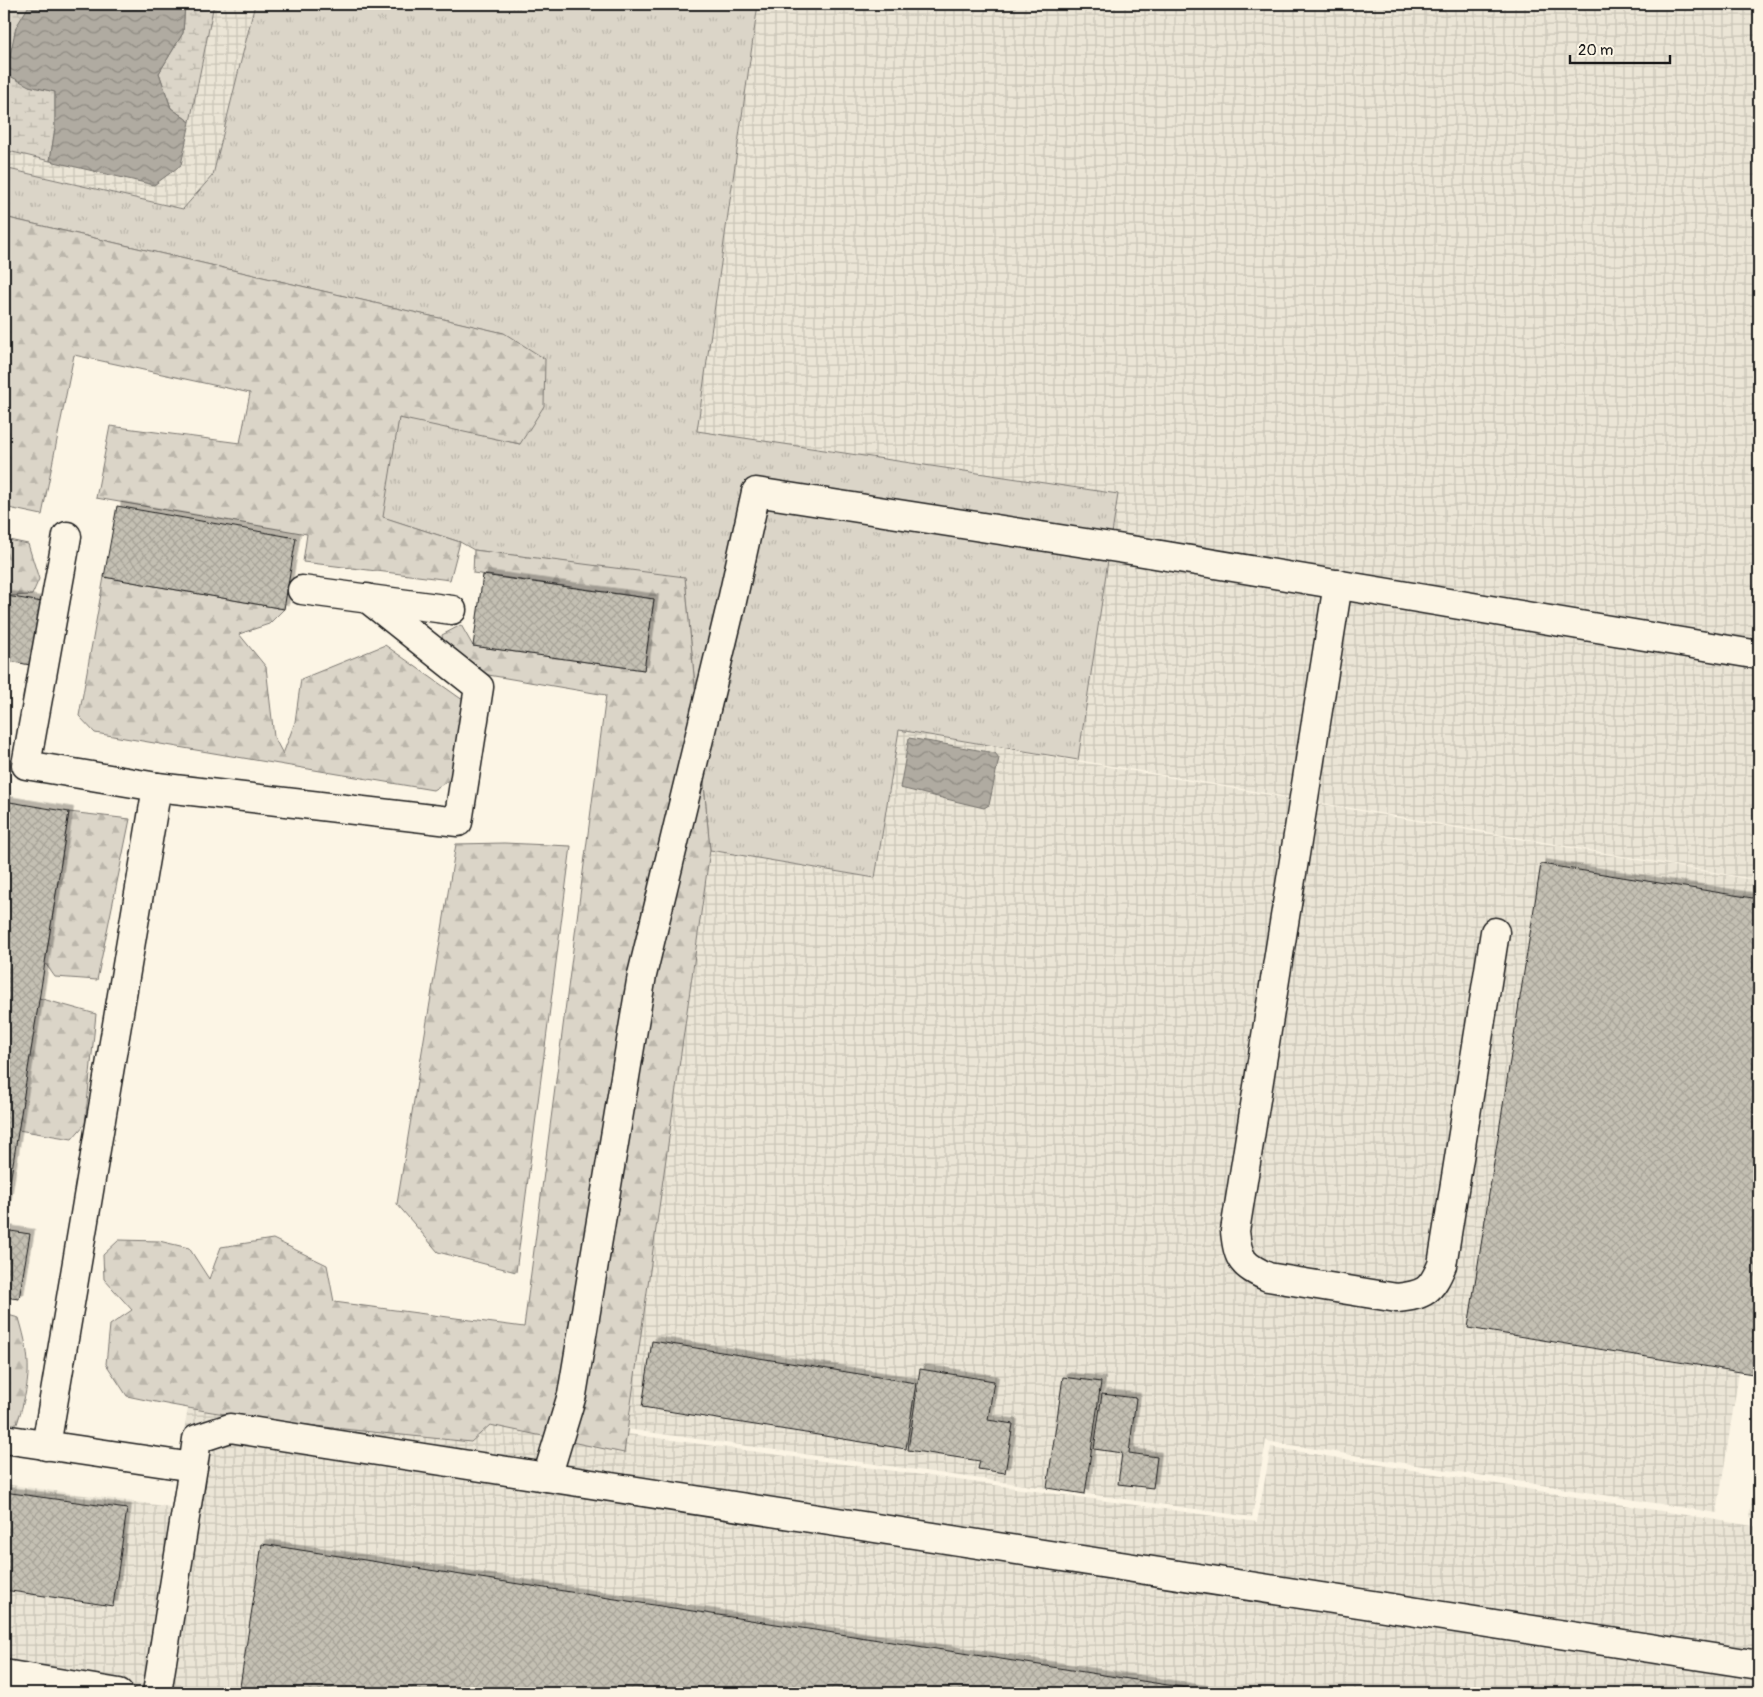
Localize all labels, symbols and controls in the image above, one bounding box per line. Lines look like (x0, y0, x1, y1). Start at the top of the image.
scale bar (1570, 32, 1670, 64)
text: 20 m (1578, 41, 1613, 60)

